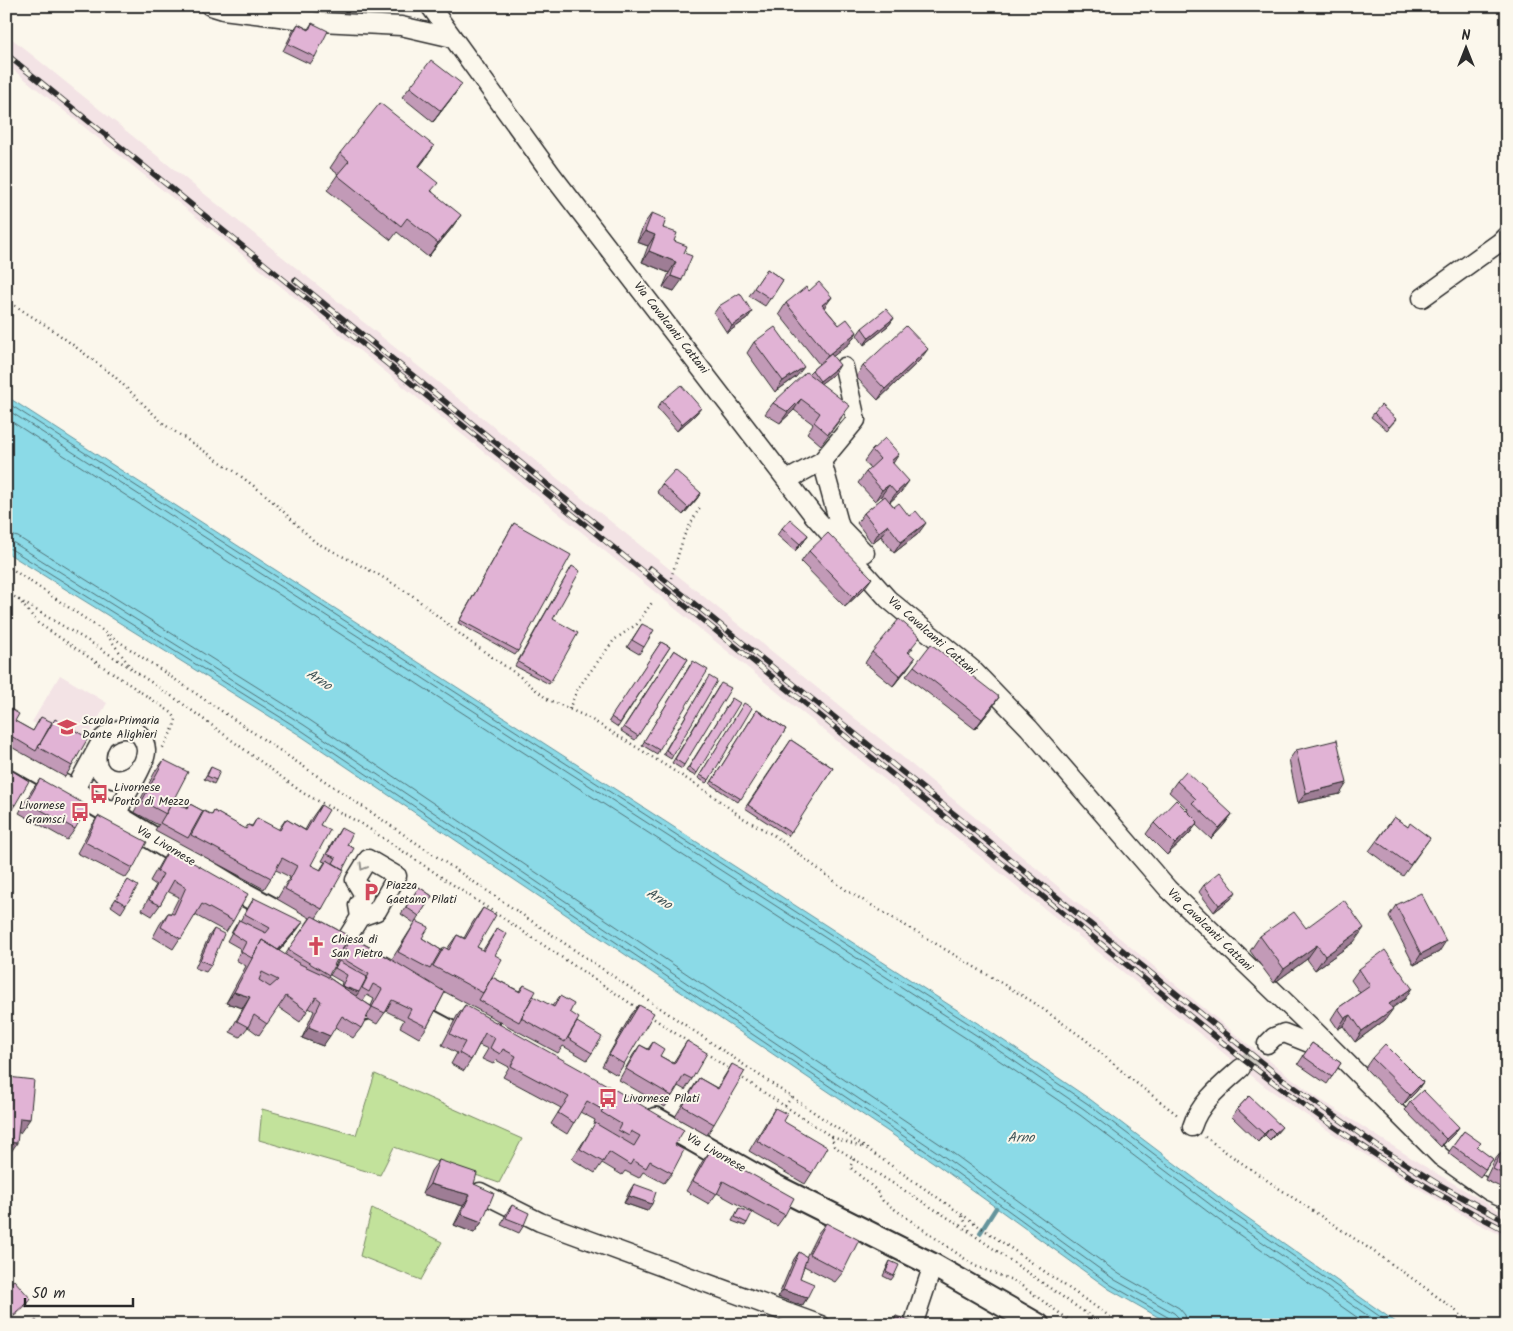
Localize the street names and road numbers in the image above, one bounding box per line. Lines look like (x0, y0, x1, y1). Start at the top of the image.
street label: Via Cavalcanti Cattani (629, 278, 714, 379)
street label: Via Cavalcanti Cattani (883, 592, 982, 681)
street label: Via Livornese (133, 821, 200, 871)
street label: Via Cavalcanti Cattani (1163, 884, 1258, 977)
street label: Via Livornese (683, 1128, 750, 1178)

